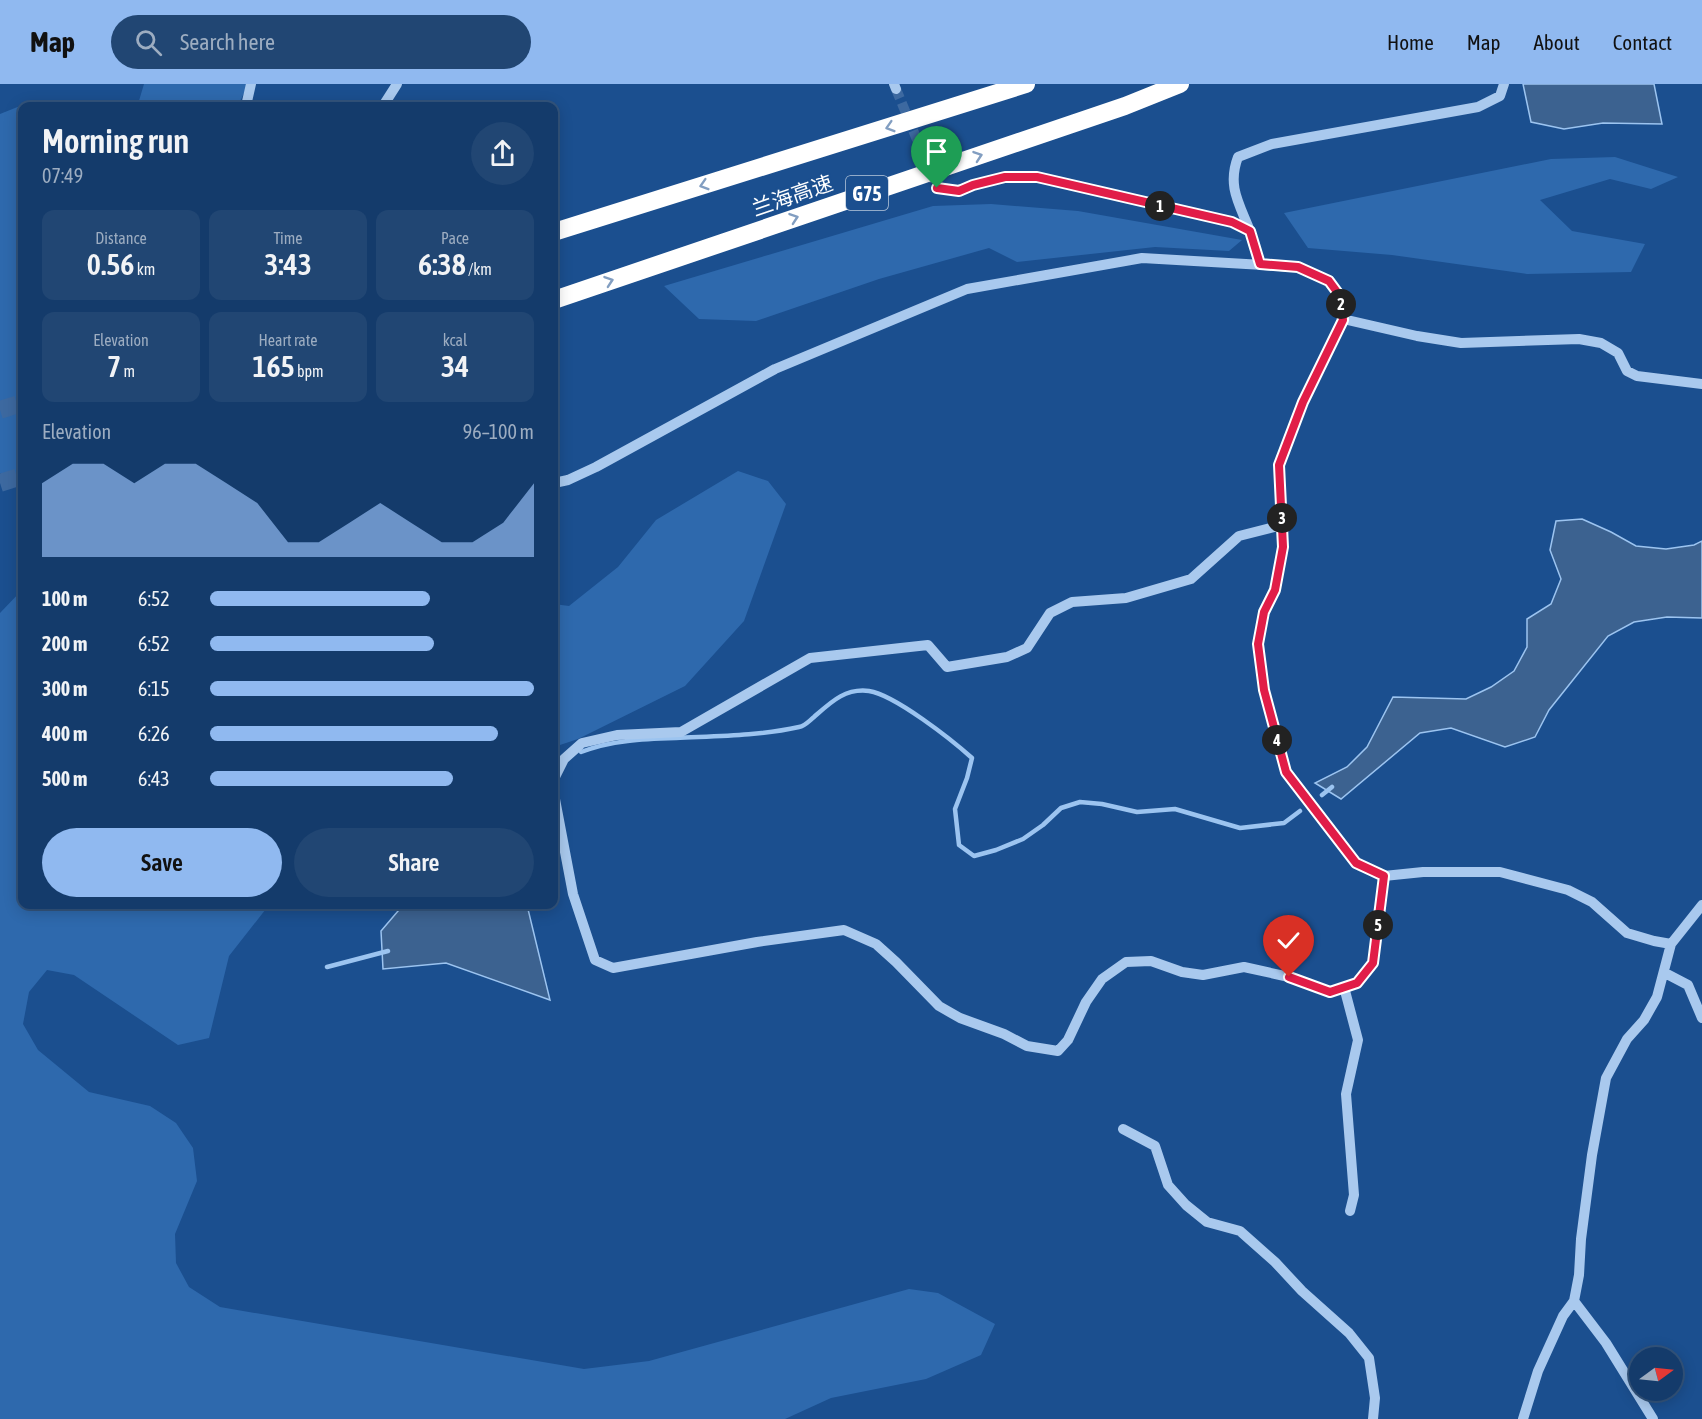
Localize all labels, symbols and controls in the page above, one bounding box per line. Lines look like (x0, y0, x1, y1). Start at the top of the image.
search box (111, 15, 531, 69)
text: Map (30, 26, 75, 58)
icon: search (132, 26, 165, 59)
text: Search here (180, 29, 275, 55)
text: Home (1387, 30, 1434, 54)
text: Map (1467, 30, 1501, 54)
text: About (1534, 30, 1580, 54)
text: Contact (1613, 30, 1672, 54)
one-way arrow (885, 120, 896, 132)
text: Morning run (42, 122, 189, 160)
button: share (471, 122, 534, 185)
pin (911, 126, 962, 188)
icon: arrive (920, 135, 953, 168)
one-way arrow (972, 150, 983, 163)
text: 07:49 (42, 164, 83, 187)
street label: 兰海高速 (748, 170, 836, 220)
road number: G75 (846, 176, 888, 210)
one-way arrow (699, 178, 710, 190)
pin: 1 (1145, 191, 1175, 221)
text: 1 (1156, 197, 1164, 215)
one-way arrow (788, 213, 798, 226)
text: Distance (95, 229, 147, 247)
text: Time (273, 229, 303, 247)
text: Pace (441, 229, 469, 247)
text: 0.56 (87, 247, 134, 281)
text: 3:43 (264, 247, 312, 281)
text: 6:38 (418, 247, 466, 281)
text: km (134, 260, 155, 278)
text: /km (466, 260, 492, 278)
one-way arrow (603, 276, 614, 288)
pin: 2 (1326, 289, 1356, 319)
text: 2 (1337, 295, 1345, 313)
text: Elevation (93, 331, 149, 349)
text: Heart rate (259, 331, 317, 349)
text: kcal (443, 331, 467, 349)
text: 7 (107, 349, 121, 383)
text: 165 (252, 349, 295, 383)
text: 34 (441, 349, 469, 383)
text: m (121, 362, 135, 380)
text: bpm (295, 362, 324, 380)
text: Elevation (42, 420, 111, 443)
text: 96–100 m (463, 420, 534, 443)
pin: 3 (1267, 503, 1297, 533)
text: 3 (1278, 509, 1286, 527)
text: 100 m (42, 587, 87, 610)
text: 6:52 (138, 587, 170, 610)
text: 200 m (42, 632, 87, 655)
text: 6:52 (138, 632, 170, 655)
text: 300 m (42, 677, 87, 700)
text: 6:15 (138, 677, 170, 700)
text: 400 m (42, 722, 87, 745)
text: 6:26 (138, 722, 170, 745)
pin: 4 (1262, 725, 1292, 755)
text: 4 (1273, 731, 1281, 749)
text: 500 m (42, 767, 87, 790)
text: 6:43 (138, 767, 170, 790)
button: Save (42, 828, 282, 897)
button: Share (294, 828, 534, 897)
pin: 5 (1363, 910, 1393, 940)
pin (1263, 915, 1314, 977)
text: 5 (1374, 916, 1382, 934)
icon: check (1272, 924, 1305, 957)
north arrow (1629, 1347, 1683, 1401)
map controls (1629, 1347, 1683, 1401)

